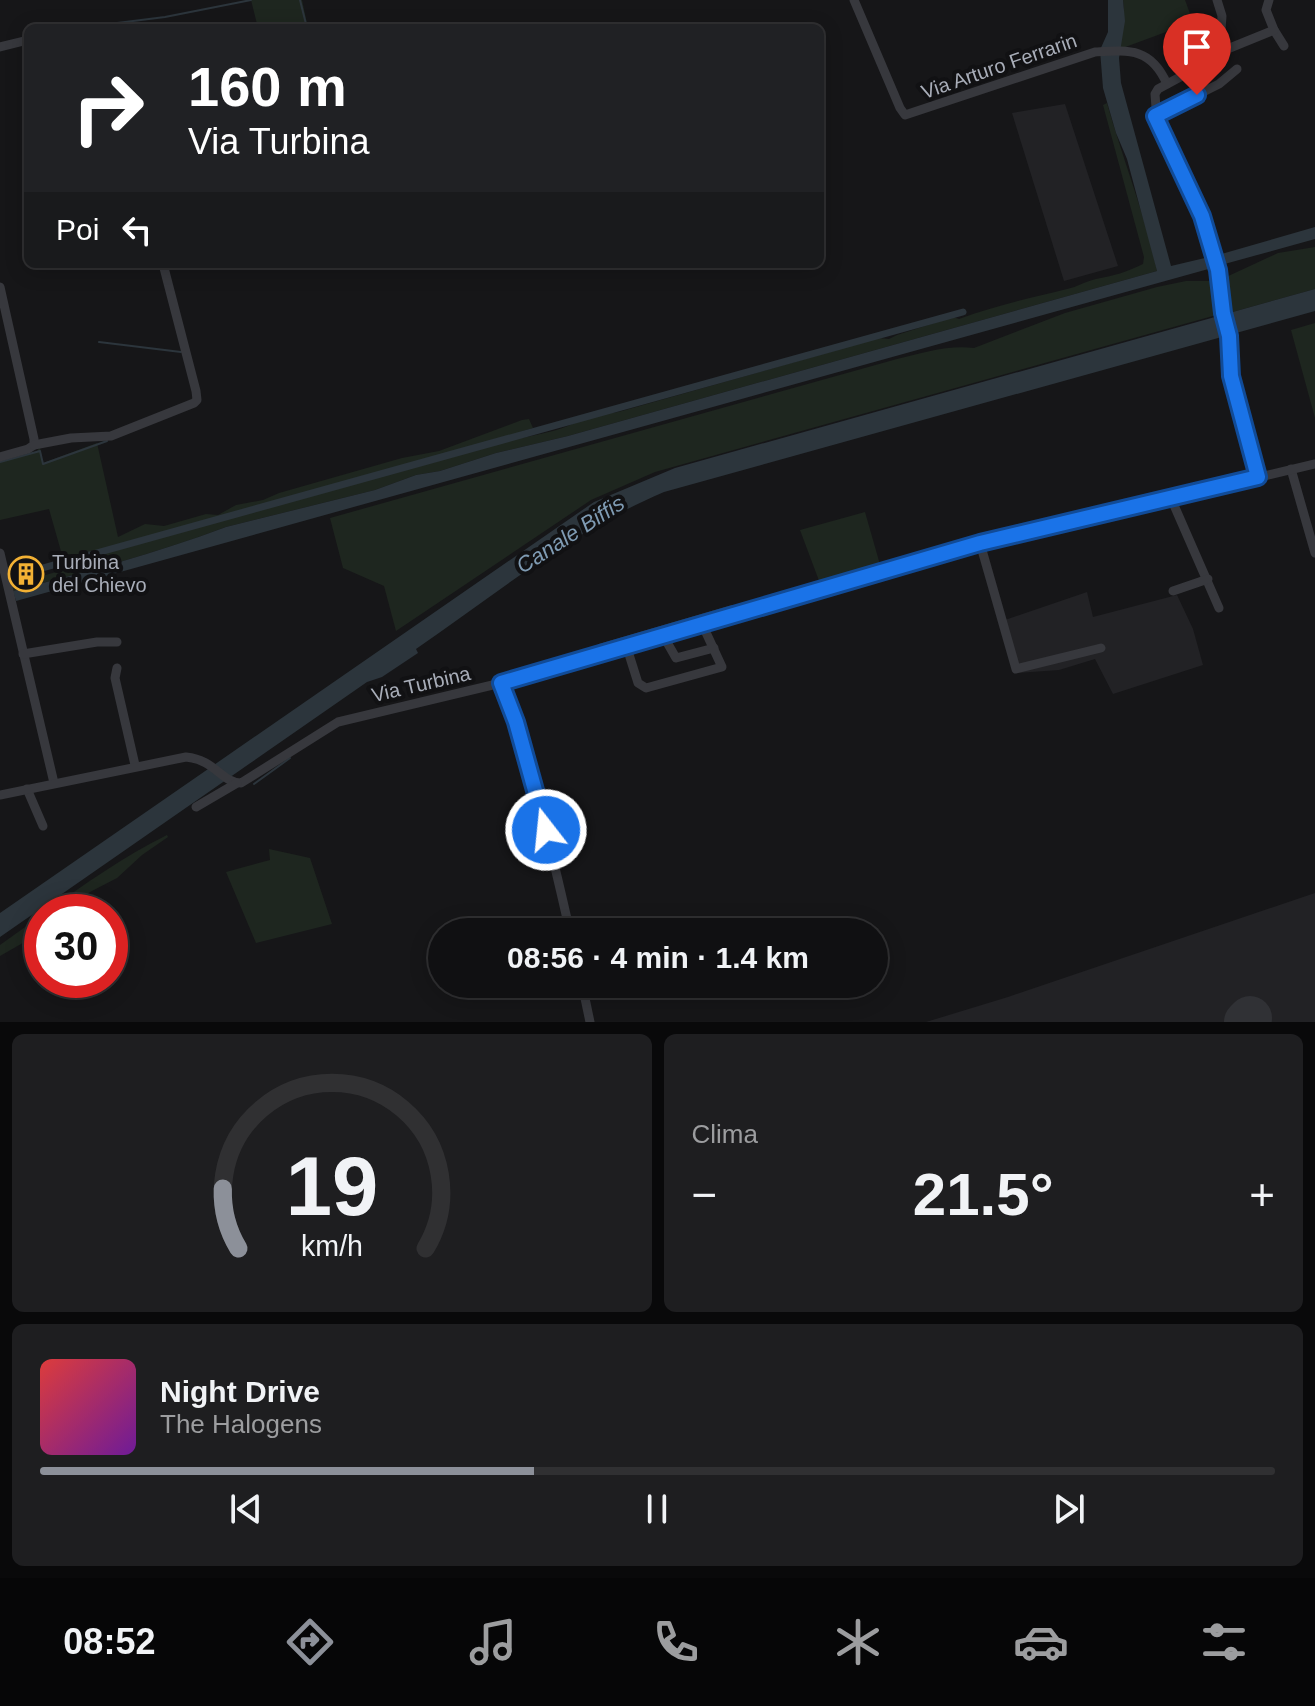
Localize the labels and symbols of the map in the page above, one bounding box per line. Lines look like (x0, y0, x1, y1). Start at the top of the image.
pin (1163, 13, 1231, 95)
street label: Via Arturo Ferrarin (918, 29, 1080, 103)
water label: Canale Biffis (512, 490, 629, 579)
place label: Turbina del Chievo (52, 551, 147, 596)
building icon: Turbina del Chievo (7, 555, 45, 593)
street label: Via Turbina (369, 662, 473, 706)
position arrow (504, 788, 588, 872)
speed limit sign: 30 (24, 894, 128, 998)

